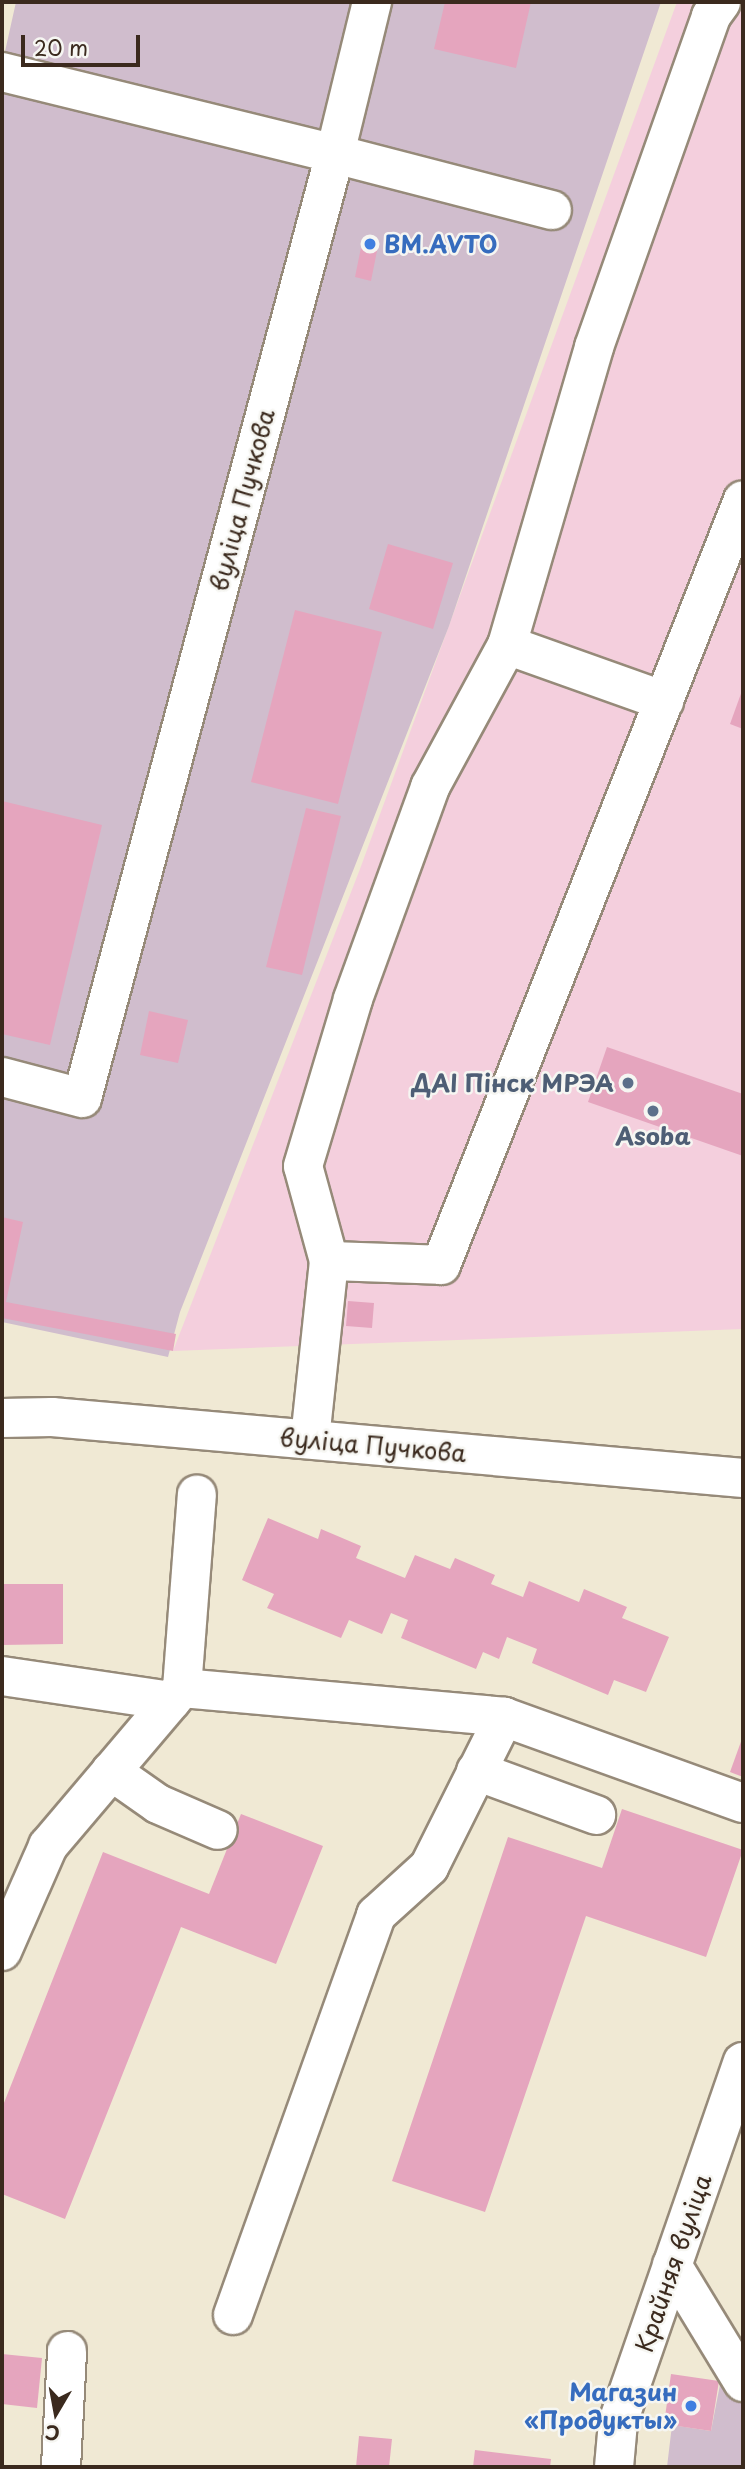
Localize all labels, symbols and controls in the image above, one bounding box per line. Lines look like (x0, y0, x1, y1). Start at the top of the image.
scale bar (24, 21, 144, 65)
text: 20 m (34, 31, 88, 63)
place label: BM.AVTO (384, 230, 497, 258)
marker: BM.AVTO (362, 236, 378, 252)
street label: вуліца Пучкова (204, 406, 280, 594)
place label: ДАІ Пінск МРЭА (409, 1069, 614, 1097)
marker: ДАІ Пінск МРЭА (620, 1075, 636, 1091)
marker: Asoba (645, 1103, 661, 1119)
place label: Asoba (615, 1122, 691, 1150)
street label: вуліца Пучкова (278, 1422, 468, 1468)
street label: Крайняя вуліца (629, 2170, 717, 2356)
north arrow (21, 2378, 91, 2448)
place label: Магазин «Продукты» (524, 2378, 677, 2434)
marker: Магазин «Продукты» (683, 2398, 699, 2414)
text: С (43, 2419, 62, 2449)

